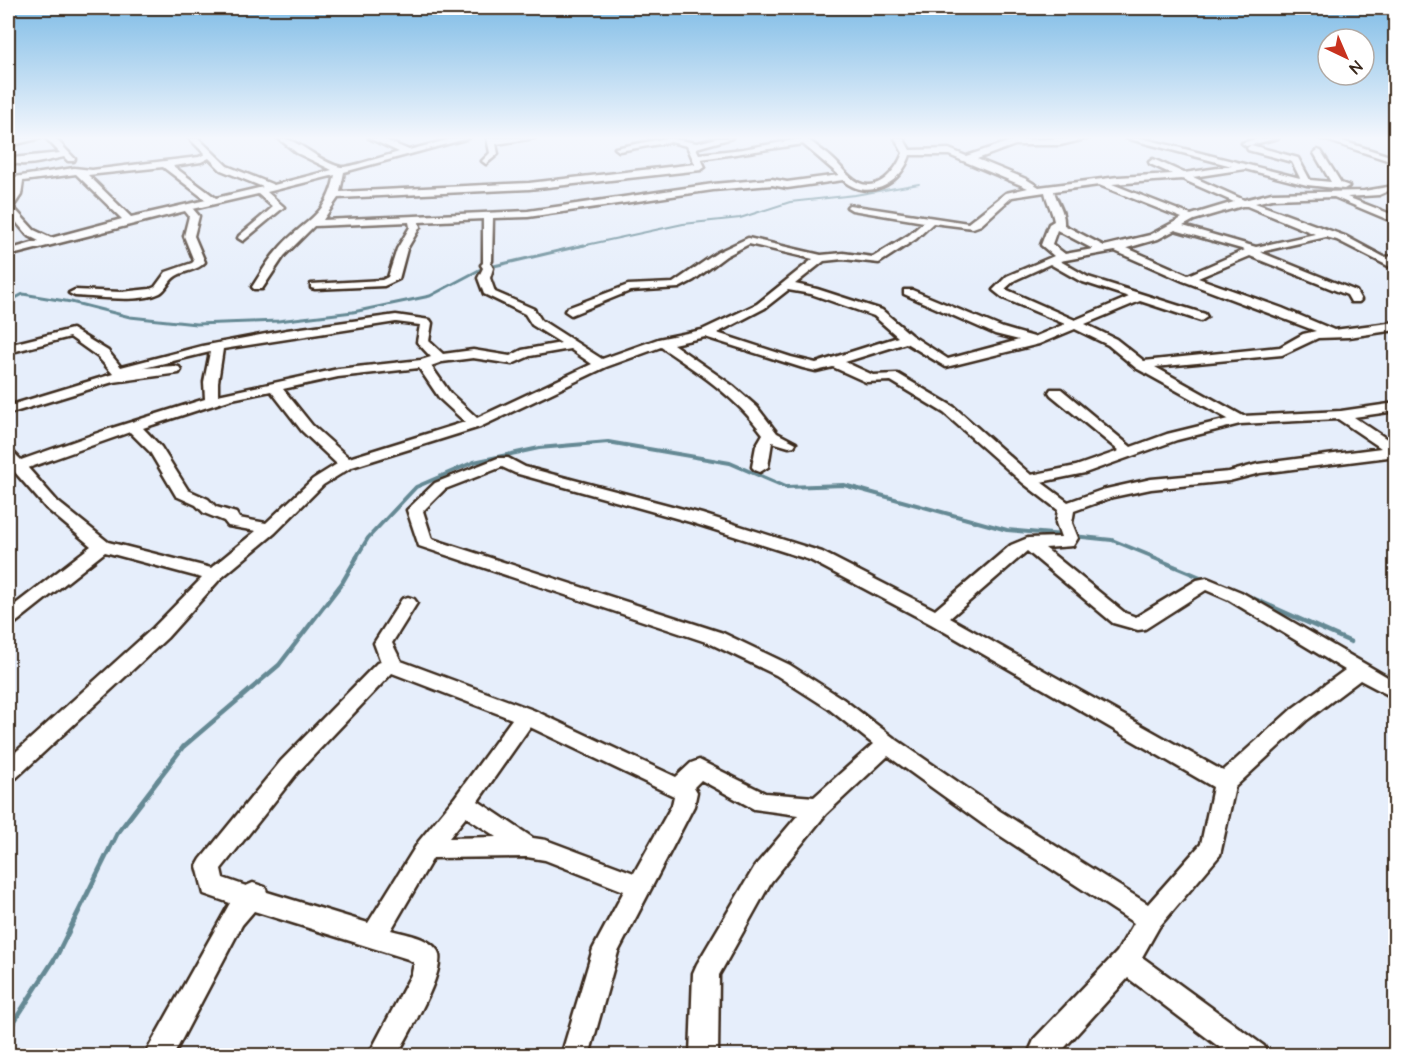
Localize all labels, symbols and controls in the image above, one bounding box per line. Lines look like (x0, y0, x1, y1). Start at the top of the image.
north arrow (1316, 27, 1376, 87)
text: N (1344, 56, 1367, 78)

